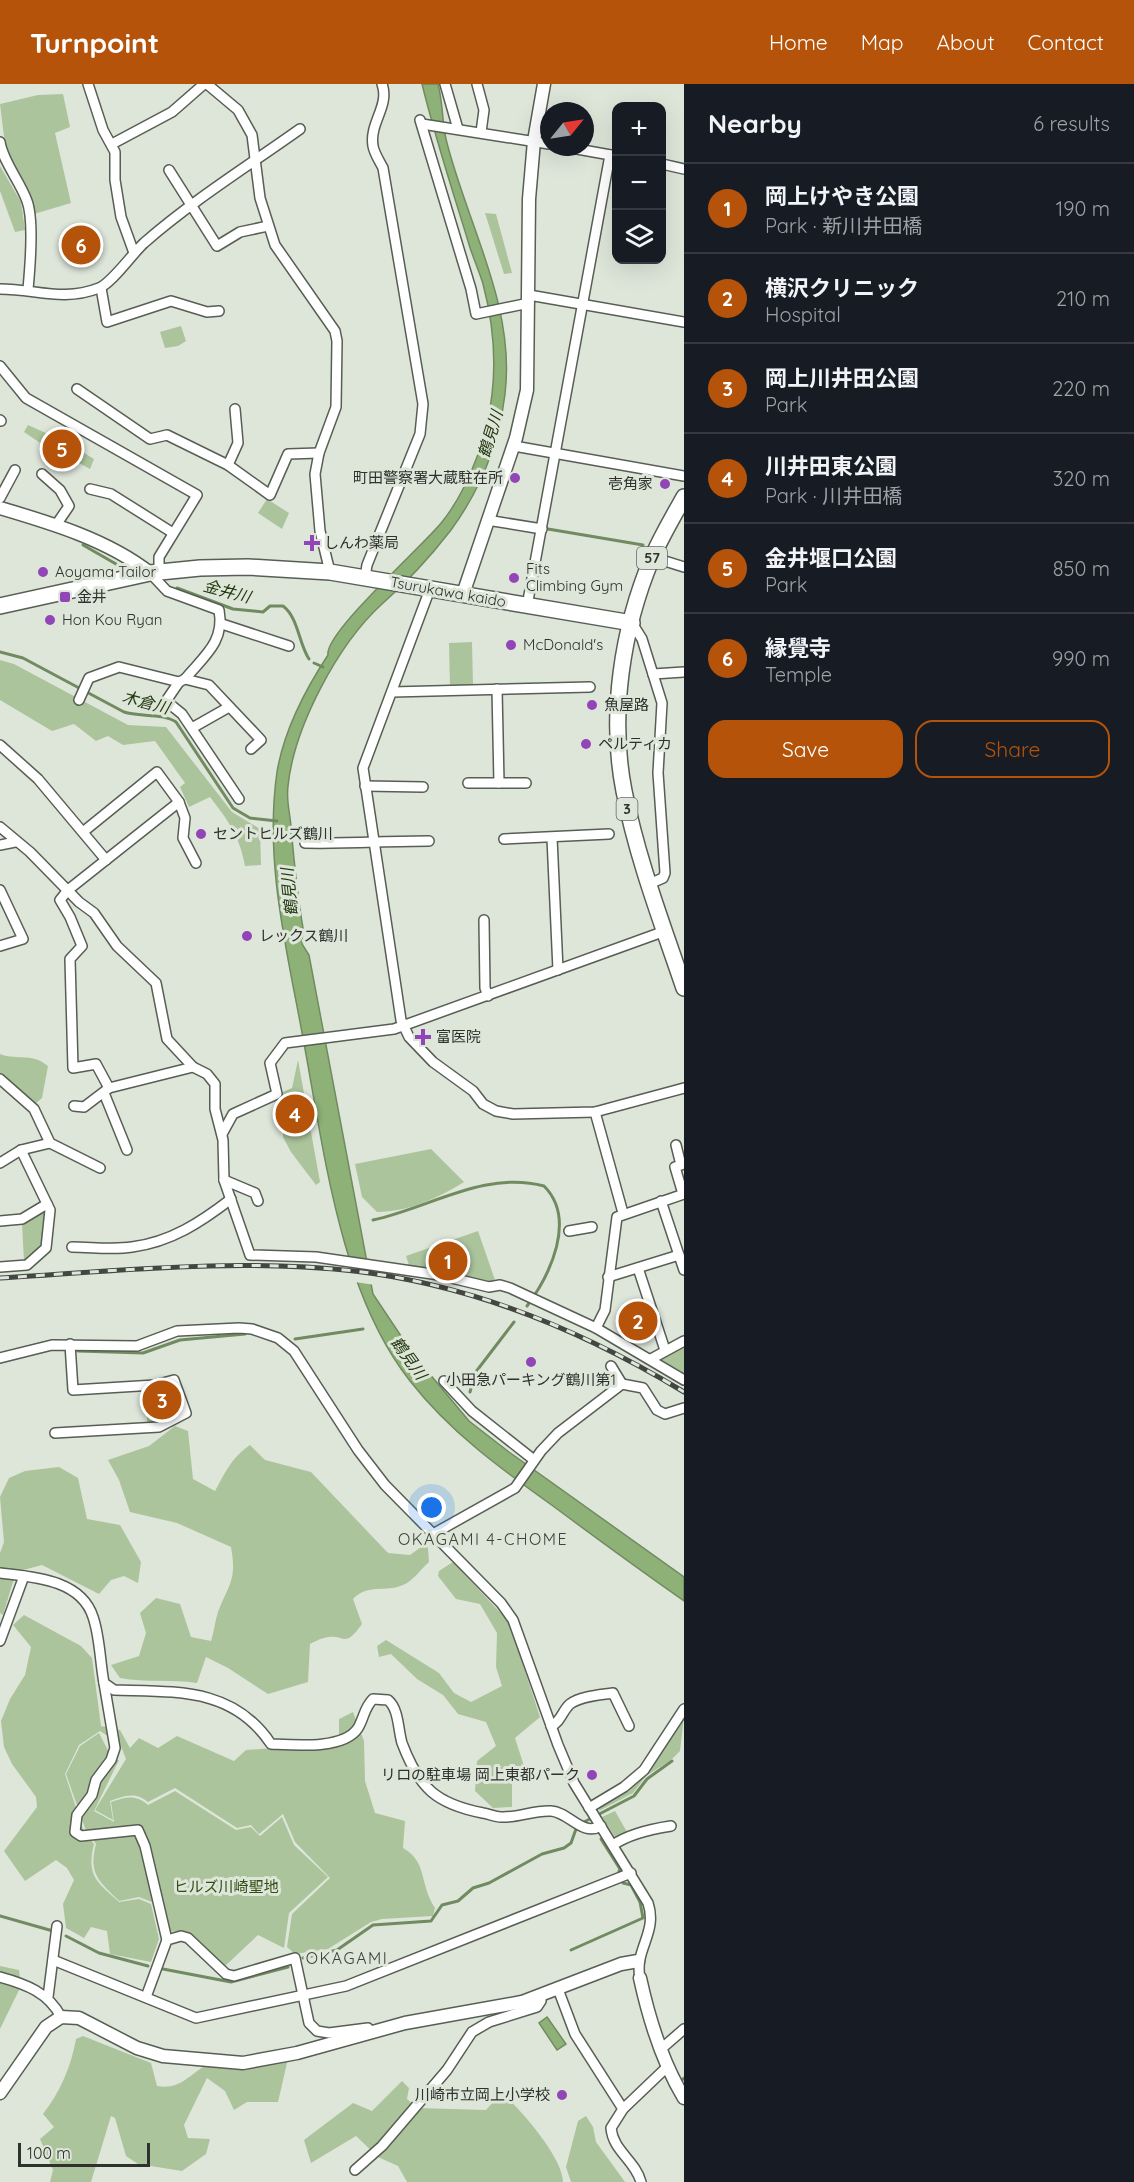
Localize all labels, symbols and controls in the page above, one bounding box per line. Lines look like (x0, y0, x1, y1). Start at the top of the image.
text: Turnpoint (30, 25, 159, 60)
text: Home (769, 29, 828, 55)
text: Map (861, 29, 904, 55)
text: About (937, 29, 995, 55)
text: Contact (1028, 29, 1104, 55)
north arrow (540, 102, 594, 156)
map controls (612, 102, 666, 264)
button: + (612, 102, 666, 156)
text: Nearby (708, 107, 802, 140)
text: 6 results (1033, 111, 1110, 136)
button: − (612, 156, 666, 210)
text: 岡上けやき公園 (765, 182, 919, 210)
text: 1 (724, 196, 731, 221)
text: 190 m (1056, 196, 1110, 221)
button: layers (612, 210, 666, 264)
text: Park · 新川井田橋 (765, 213, 922, 238)
pin: 6 (62, 222, 100, 268)
text: 横沢クリニック (765, 274, 919, 302)
text: 2 (722, 286, 733, 311)
text: 210 m (1056, 286, 1110, 311)
text: Hospital (765, 302, 841, 327)
text: 岡上川井田公園 (765, 364, 919, 392)
text: 3 (722, 376, 733, 401)
text: 220 m (1052, 376, 1110, 401)
text: Park (765, 392, 807, 417)
water label: 鶴見川 (473, 406, 507, 460)
pin: 5 (42, 426, 82, 472)
text: 川井田東公園 (765, 452, 897, 480)
text: 4 (722, 466, 733, 491)
text: 320 m (1053, 466, 1110, 491)
place label: 町田警察署大蔵駐在所 (353, 468, 503, 487)
marker: 町田警察署大蔵駐在所 (508, 471, 522, 485)
place label: 壱角家 (608, 474, 653, 493)
marker: 壱角家 (658, 477, 672, 491)
text: Park · 川井田橋 (765, 483, 902, 508)
place label: しんわ薬局 (324, 533, 399, 552)
marker: しんわ薬局 (305, 536, 319, 550)
text: 金井堰口公園 (765, 544, 897, 572)
road number: 57 (637, 547, 667, 569)
text: 5 (722, 556, 733, 581)
text: 850 m (1053, 556, 1110, 581)
place label: Fits Climbing Gym (526, 559, 623, 595)
place label: Aoyama Tailor (55, 562, 156, 581)
marker: Aoyama Tailor (36, 565, 50, 579)
marker: Fits Climbing Gym (507, 571, 521, 585)
street label: Tsurukawa kaido (389, 572, 507, 611)
text: Park (765, 572, 807, 597)
water label: 金井川 (201, 575, 255, 607)
place label: 金井 (77, 587, 107, 606)
marker: 金井 (58, 590, 72, 604)
place label: Hon Kou Ryan (62, 610, 162, 629)
marker: Hon Kou Ryan (43, 613, 57, 627)
text: 縁覺寺 (765, 634, 831, 662)
place label: McDonald's (523, 635, 603, 654)
marker: McDonald's (504, 638, 518, 652)
text: 6 (722, 646, 733, 671)
text: 990 m (1052, 646, 1110, 671)
text: Temple (765, 662, 832, 687)
water label: 木倉川 (120, 686, 174, 718)
place label: 魚屋路 (604, 695, 649, 714)
marker: 魚屋路 (585, 698, 599, 712)
button: Save (708, 720, 903, 778)
button: Share (915, 720, 1110, 778)
place label: ペルティカ (598, 734, 672, 753)
marker: ペルティカ (579, 737, 593, 751)
road number: 3 (616, 798, 638, 820)
place label: セントヒルズ鶴川 (213, 824, 333, 843)
marker: セントヒルズ鶴川 (194, 827, 208, 841)
water label: 鶴見川 (276, 865, 301, 917)
place label: レックス鶴川 (259, 926, 349, 945)
marker: レックス鶴川 (240, 929, 254, 943)
place label: 富医院 (436, 1027, 481, 1046)
marker: 富医院 (414, 1028, 432, 1046)
pin: 4 (276, 1092, 314, 1136)
pin: 1 (428, 1238, 468, 1284)
pin: 2 (618, 1298, 658, 1344)
water label: 鶴見川 (387, 1333, 432, 1385)
marker: 小田急パーキング鶴川第1 (524, 1355, 538, 1369)
place label: 小田急パーキング鶴川第1 (446, 1370, 616, 1389)
pin: 3 (142, 1378, 182, 1422)
your location (417, 1493, 446, 1522)
district label: OKAGAMI 4-CHOME (398, 1529, 568, 1549)
place label: リロの駐車場 岡上東都パーク (381, 1765, 580, 1784)
marker: リロの駐車場 岡上東都パーク (585, 1768, 599, 1782)
park label: ヒルズ川崎聖地 (173, 1877, 279, 1896)
district label: OKAGAMI (306, 1948, 388, 1968)
place label: 川崎市立岡上小学校 (415, 2085, 550, 2104)
marker: 川崎市立岡上小学校 (555, 2088, 569, 2102)
scale bar (18, 2140, 150, 2168)
text: 100 m (27, 2143, 71, 2163)

